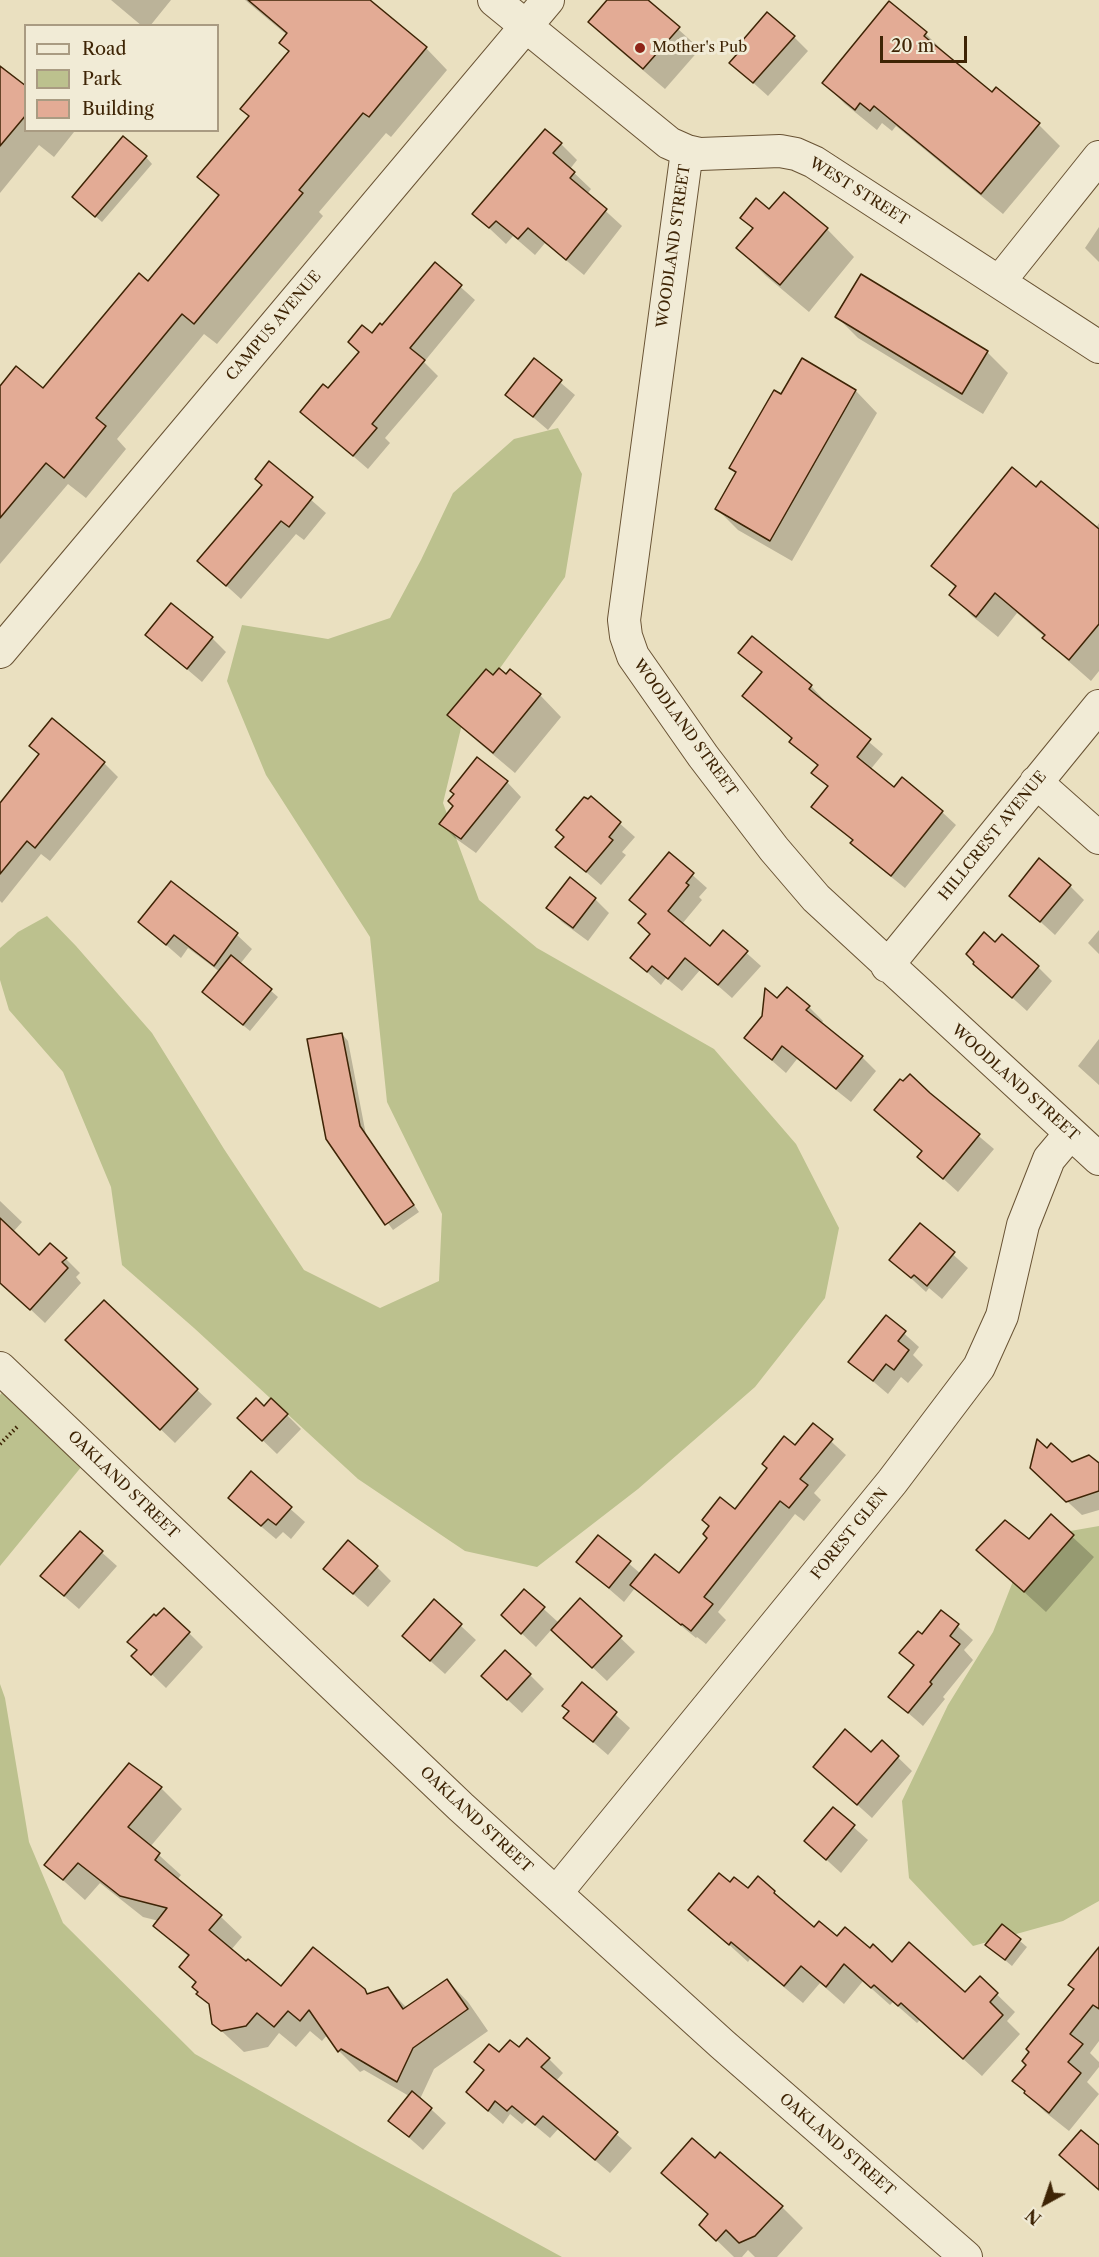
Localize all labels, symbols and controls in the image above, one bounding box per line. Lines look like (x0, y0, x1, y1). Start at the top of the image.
legend (24, 24, 219, 132)
scale bar (883, 24, 970, 62)
text: 20 m (891, 35, 934, 57)
text: Road (82, 38, 127, 60)
place label: Mother's Pub (652, 39, 747, 57)
marker: Mother's Pub (633, 41, 647, 55)
text: Park (82, 68, 121, 90)
text: Building (82, 98, 154, 120)
street label: WEST STREET (806, 154, 912, 230)
street label: WOODLAND STREET (654, 163, 694, 329)
street label: CAMPUS AVENUE (223, 268, 325, 384)
street label: WOODLAND STREET (629, 656, 741, 800)
street label: HILLCREST AVENUE (935, 768, 1051, 904)
street label: WOODLAND STREET (948, 1021, 1082, 1145)
street label: OAKLAND STREET (64, 1427, 182, 1543)
street label: FOREST GLEN (808, 1485, 892, 1583)
street label: OAKLAND STREET (416, 1763, 536, 1877)
street label: OAKLAND STREET (775, 2090, 899, 2200)
north arrow (1015, 2173, 1075, 2233)
text: N (1022, 2205, 1045, 2229)

